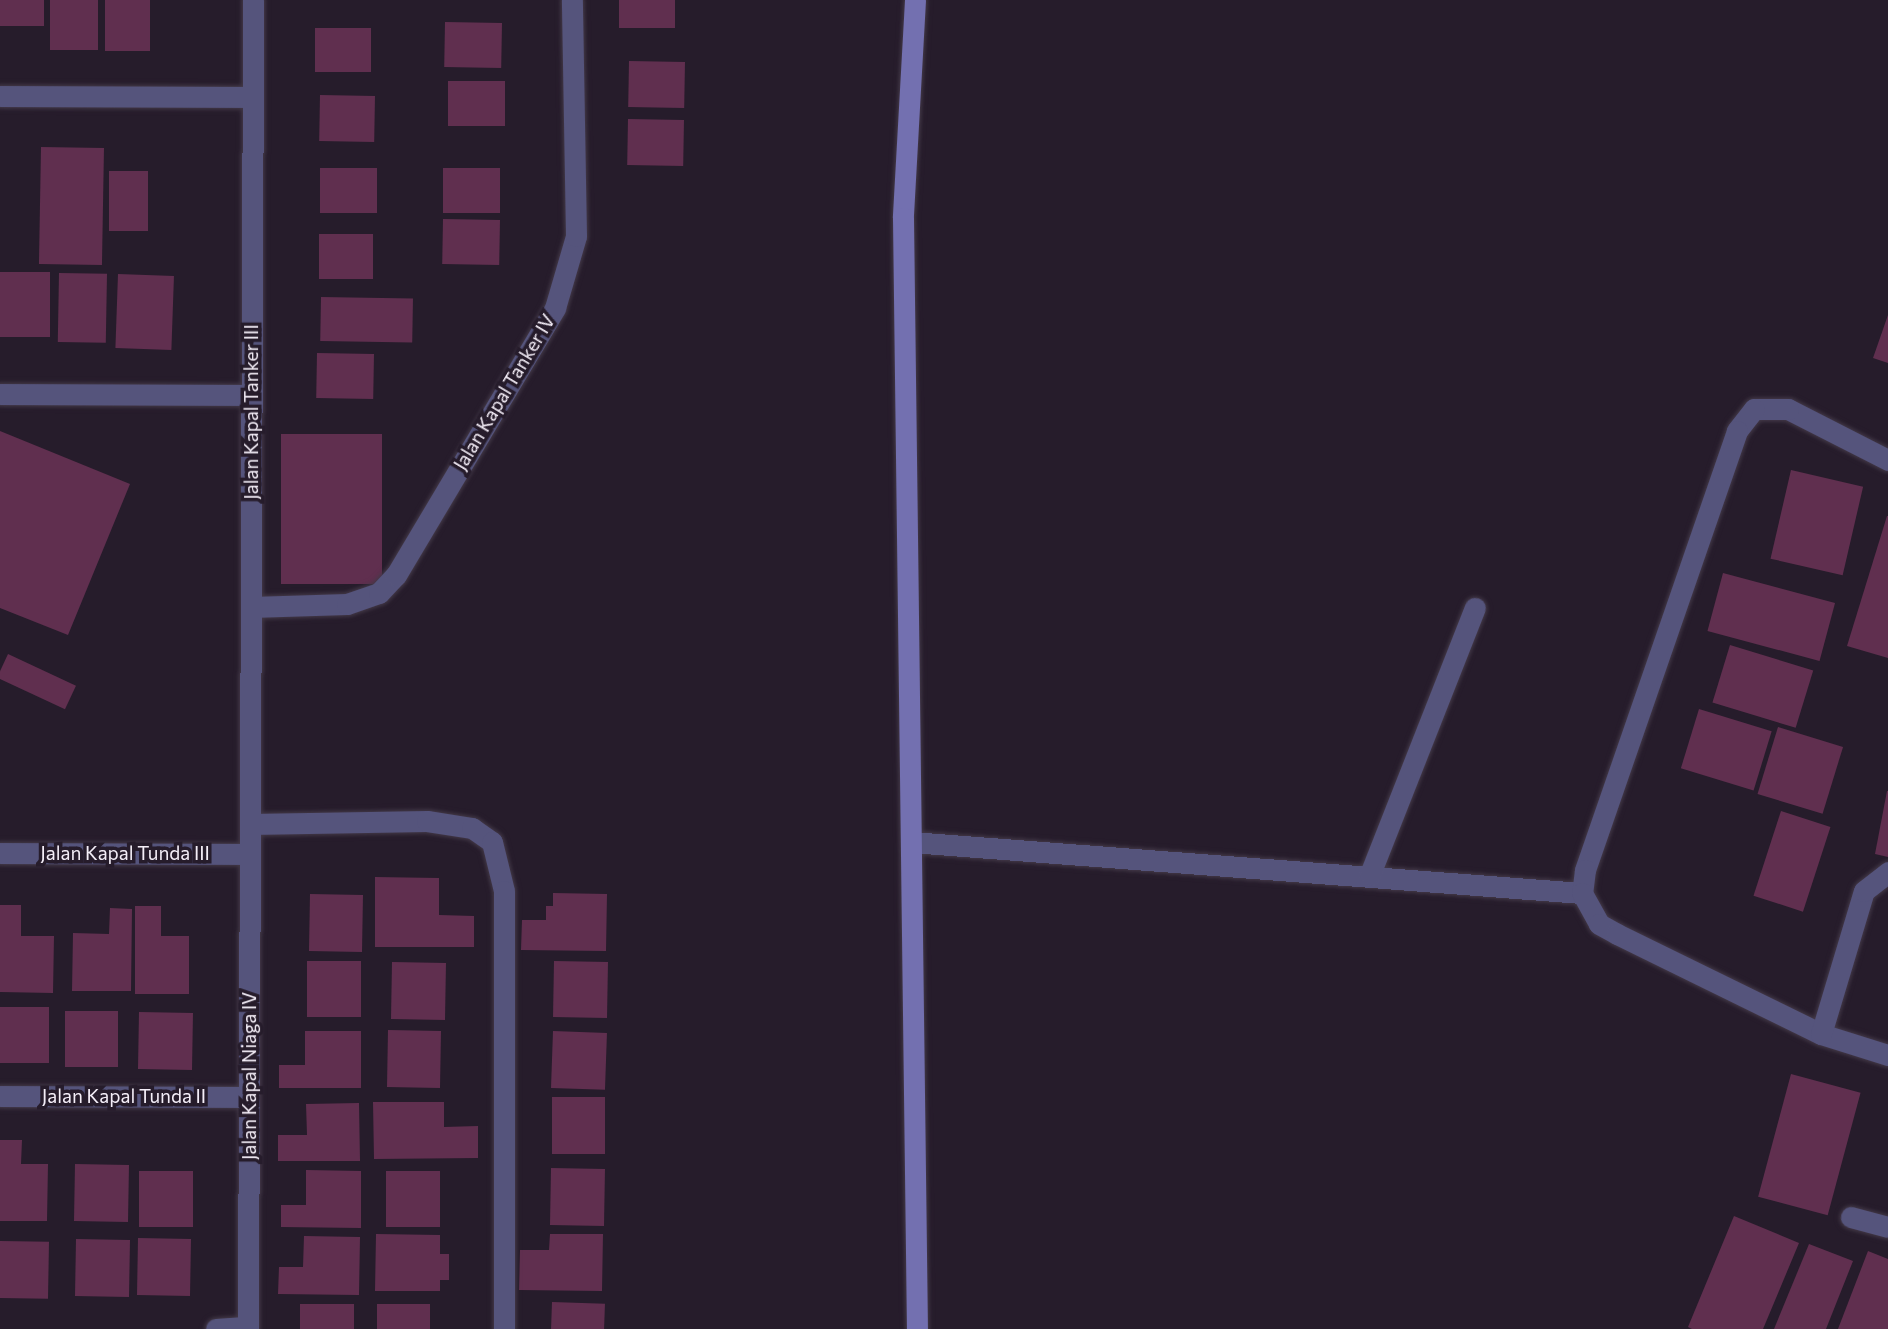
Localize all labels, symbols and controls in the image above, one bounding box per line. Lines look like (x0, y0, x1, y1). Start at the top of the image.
street label: Jalan Kapal Tanker IV (448, 310, 560, 474)
street label: Jalan Kapal Tanker III (240, 324, 262, 500)
street label: Jalan Kapal Tunda III (40, 842, 210, 864)
street label: Jalan Kapal Niaga IV (238, 992, 260, 1160)
street label: Jalan Kapal Tunda II (42, 1085, 206, 1107)

